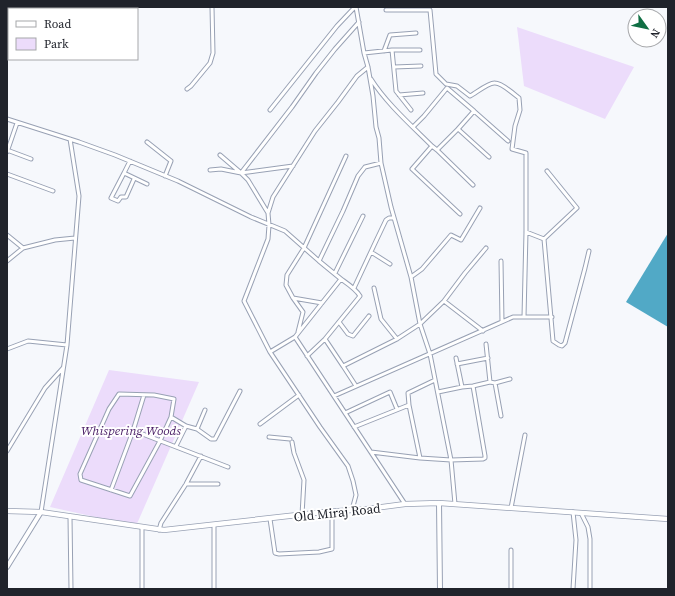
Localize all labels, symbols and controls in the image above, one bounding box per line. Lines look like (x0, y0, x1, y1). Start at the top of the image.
legend (8, 8, 138, 60)
north arrow (627, 8, 667, 48)
text: Road (44, 16, 71, 32)
text: N (646, 26, 663, 41)
text: Park (44, 36, 69, 52)
park label: Whispering Woods (81, 422, 181, 439)
street label: Old Miraj Road (293, 499, 382, 526)

